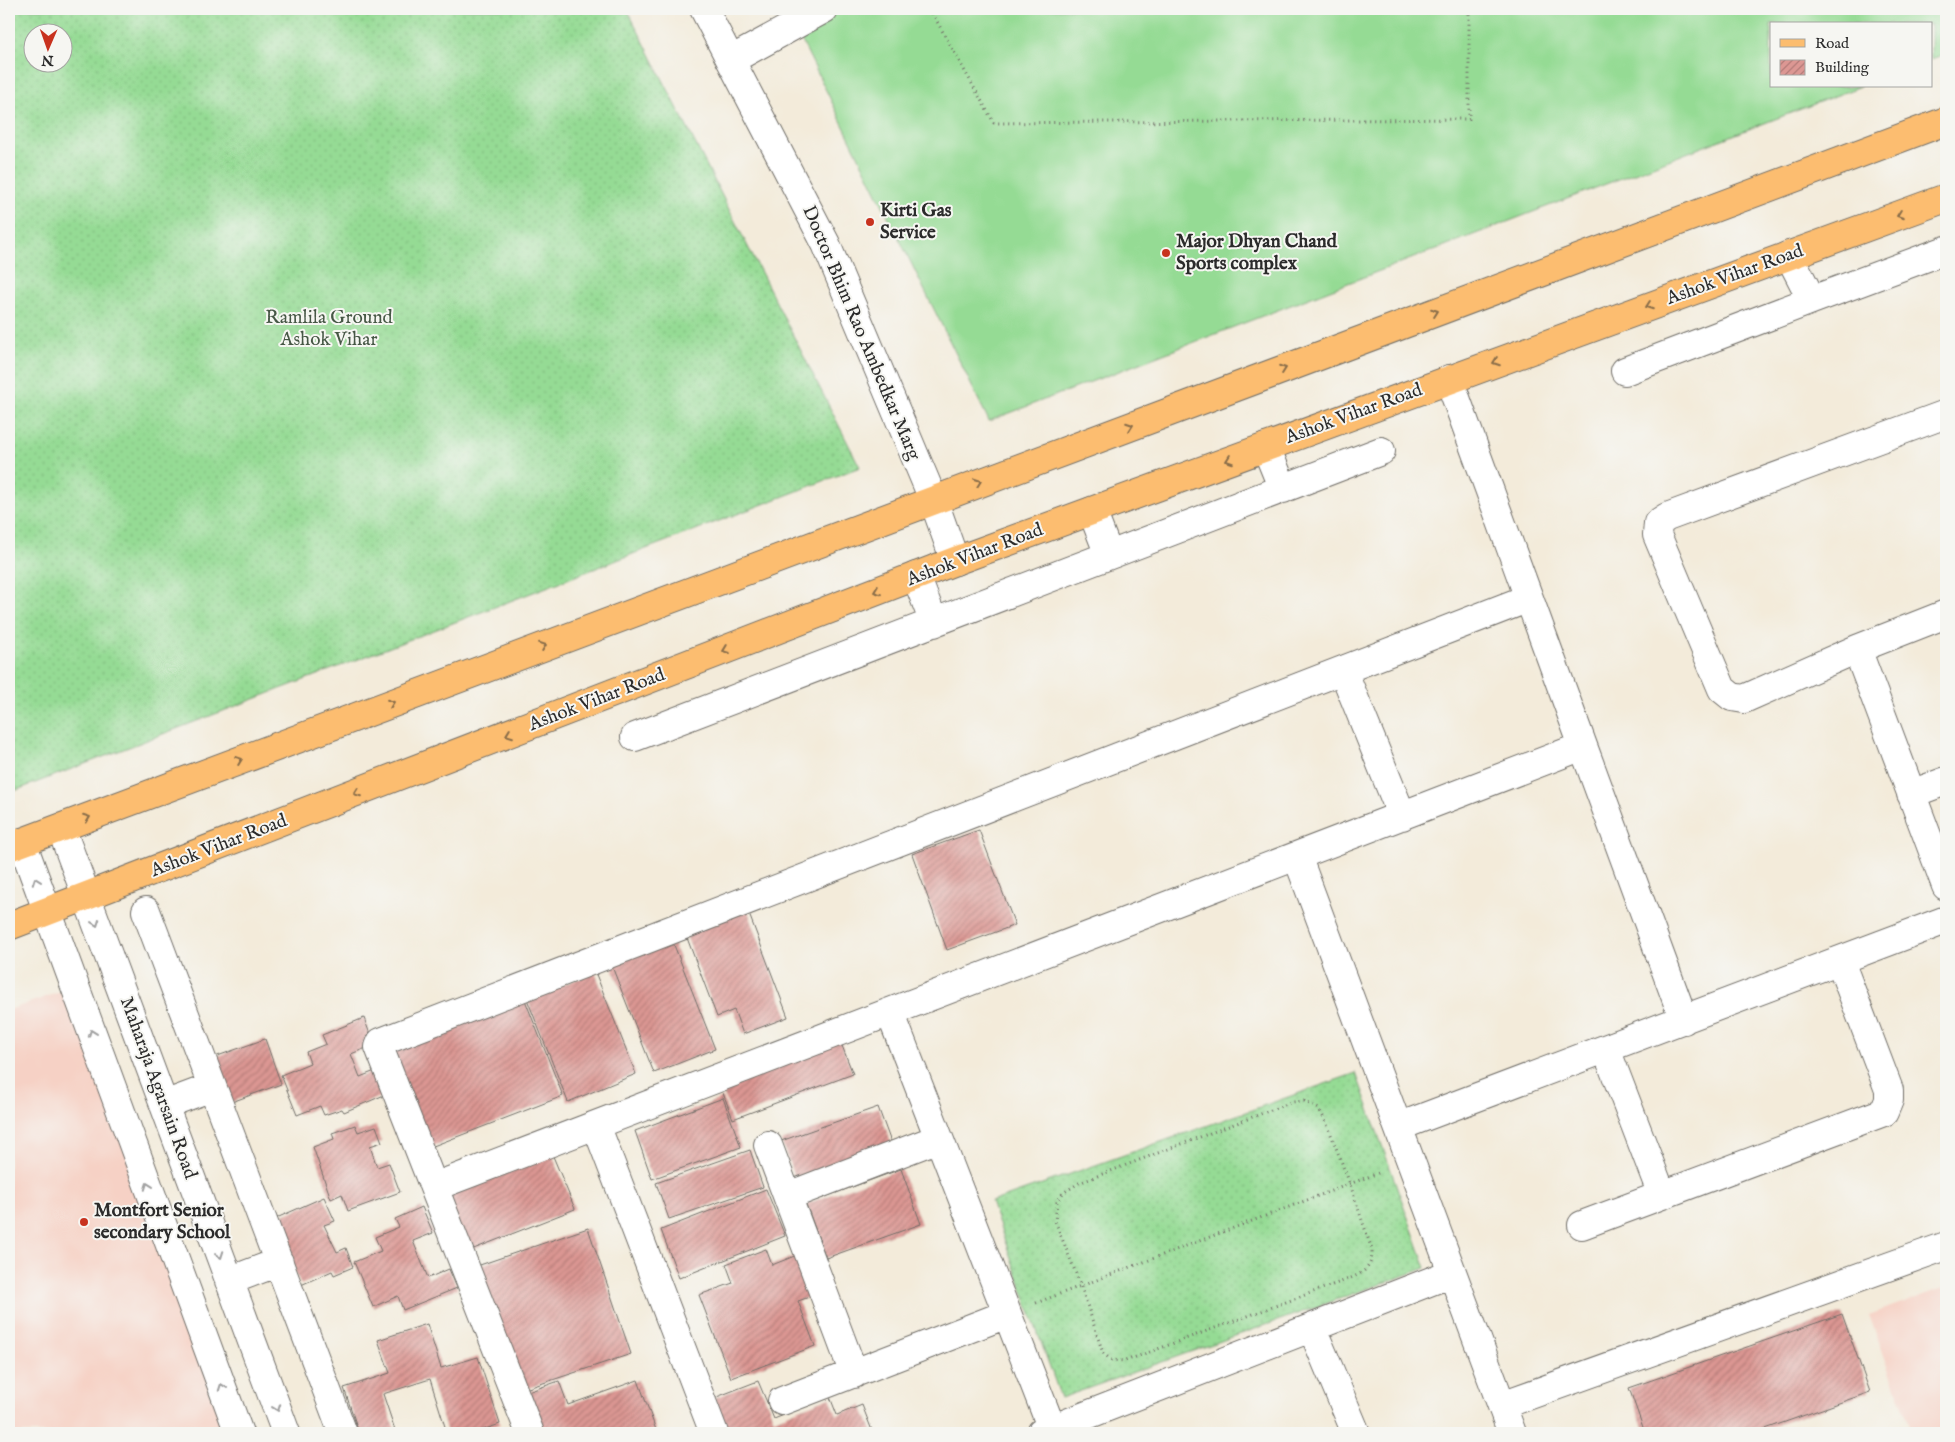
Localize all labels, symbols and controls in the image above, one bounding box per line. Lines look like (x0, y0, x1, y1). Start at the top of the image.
north arrow (22, 22, 72, 72)
legend (1770, 22, 1932, 88)
text: Road (1815, 34, 1850, 53)
text: N (41, 51, 55, 69)
text: Building (1815, 58, 1870, 77)
place label: Kirti Gas Service (880, 199, 952, 245)
street label: Doctor Bhim Rao Ambedkar Marg (796, 202, 926, 465)
one-way arrow (1897, 209, 1905, 219)
marker: Kirti Gas Service (864, 216, 876, 228)
place label: Major Dhyan Chand Sports complex (1176, 230, 1338, 276)
street label: Ashok Vihar Road (1662, 239, 1808, 311)
marker: Major Dhyan Chand Sports complex (1160, 247, 1172, 259)
one-way arrow (1645, 300, 1654, 310)
park label: Ramlila Ground Ashok Vihar (265, 306, 394, 352)
one-way arrow (1430, 308, 1439, 318)
one-way arrow (1493, 356, 1501, 366)
one-way arrow (1278, 365, 1287, 375)
street label: Ashok Vihar Road (1281, 378, 1427, 450)
one-way arrow (1126, 421, 1134, 431)
one-way arrow (1225, 454, 1234, 464)
one-way arrow (973, 478, 982, 488)
street label: Ashok Vihar Road (903, 518, 1047, 592)
one-way arrow (873, 585, 882, 596)
one-way arrow (539, 642, 547, 652)
one-way arrow (722, 644, 731, 654)
street label: Ashok Vihar Road (525, 663, 669, 737)
one-way arrow (387, 699, 395, 709)
one-way arrow (505, 728, 514, 738)
one-way arrow (235, 756, 243, 766)
one-way arrow (353, 787, 362, 797)
street label: Ashok Vihar Road (147, 809, 291, 883)
one-way arrow (82, 814, 91, 824)
one-way arrow (32, 877, 42, 885)
one-way arrow (90, 918, 100, 926)
street label: Maharaja Agarsain Road (114, 994, 202, 1183)
one-way arrow (88, 1029, 98, 1038)
one-way arrow (144, 1182, 154, 1191)
place label: Montfort Senior secondary School (94, 1199, 231, 1245)
marker: Montfort Senior secondary School (78, 1216, 90, 1228)
one-way arrow (214, 1250, 224, 1259)
one-way arrow (218, 1384, 228, 1392)
one-way arrow (271, 1403, 281, 1411)

